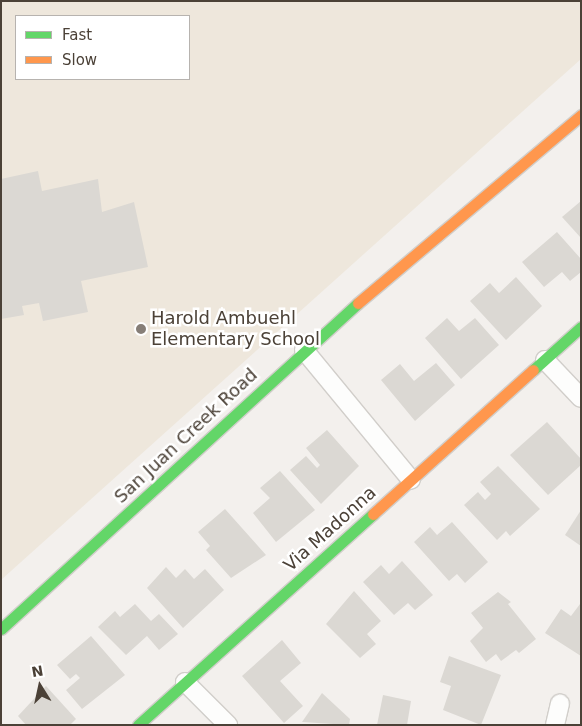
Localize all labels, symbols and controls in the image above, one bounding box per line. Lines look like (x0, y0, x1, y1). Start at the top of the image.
legend (15, 15, 190, 80)
text: Fast (62, 26, 92, 44)
text: Slow (62, 51, 97, 69)
place label: Harold Ambuehl Elementary School (151, 308, 320, 350)
marker: Harold Ambuehl Elementary School (135, 323, 147, 335)
street label: San Juan Creek Road (110, 364, 262, 508)
street label: Via Madonna (279, 482, 381, 576)
north arrow (15, 661, 65, 711)
text: N (30, 662, 45, 680)

